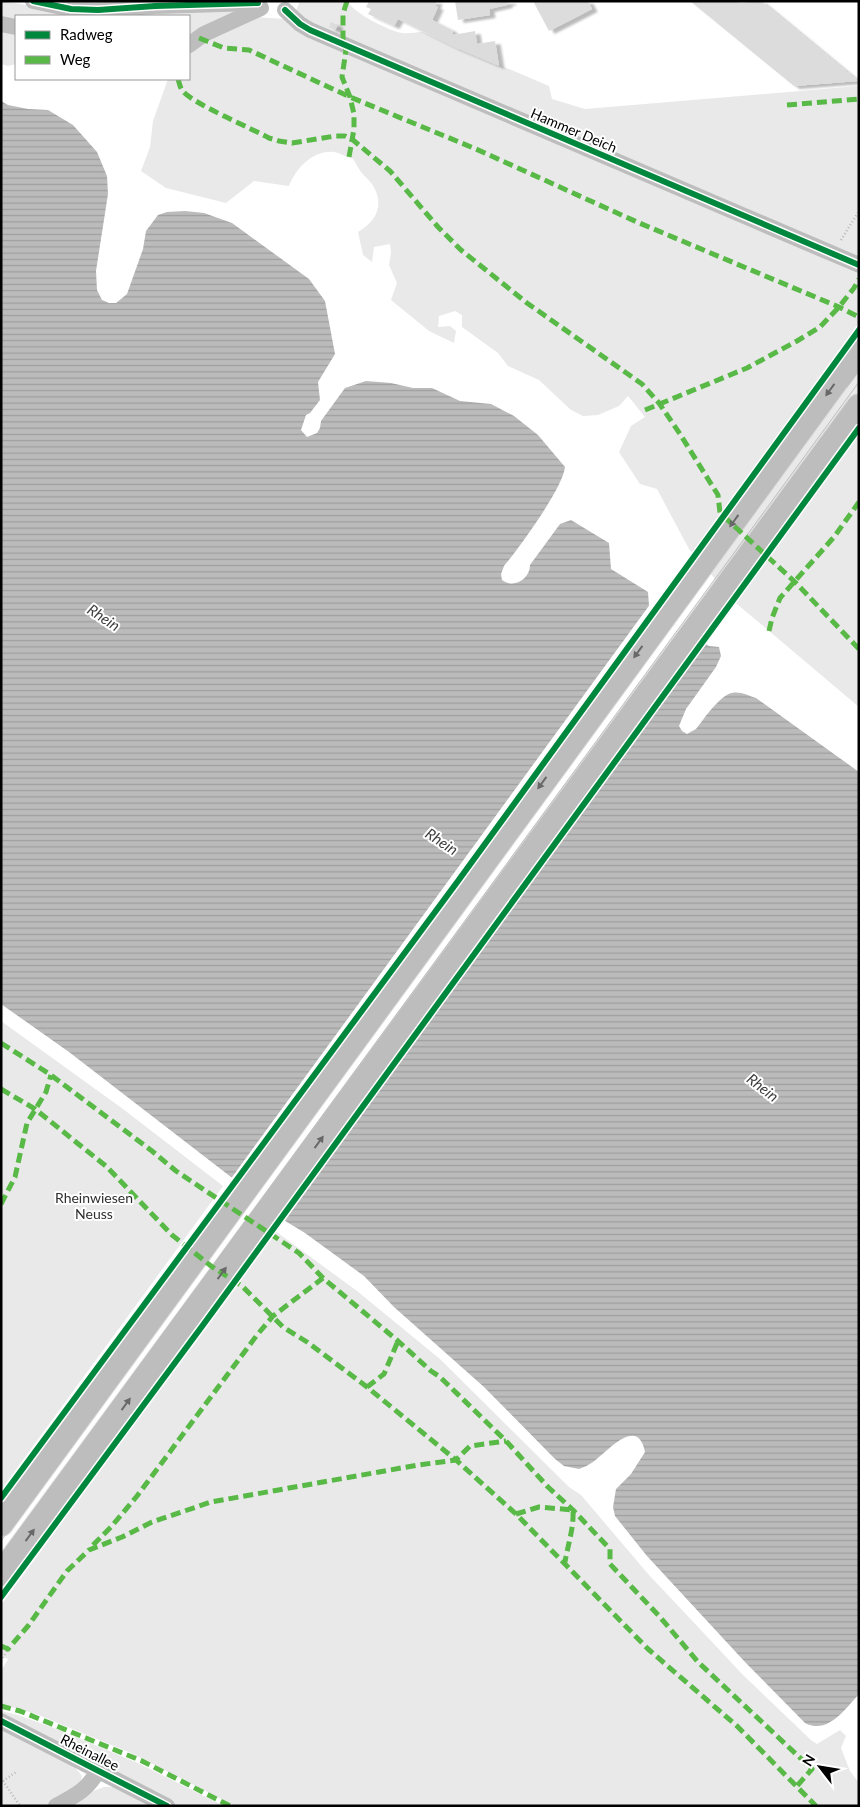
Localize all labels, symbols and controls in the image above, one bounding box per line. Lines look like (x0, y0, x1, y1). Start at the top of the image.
legend (15, 15, 190, 80)
text: Radweg (60, 25, 113, 43)
text: Weg (60, 50, 91, 68)
street label: Hammer Deich (528, 104, 620, 156)
one-way arrow (825, 383, 835, 397)
one-way arrow (729, 514, 739, 528)
water label: Rhein (84, 600, 124, 634)
one-way arrow (633, 645, 643, 659)
one-way arrow (538, 777, 548, 790)
water label: Rhein (422, 824, 462, 858)
water label: Rhein (744, 1069, 782, 1105)
one-way arrow (313, 1136, 324, 1149)
park label: Rheinwiesen Neuss (55, 1189, 133, 1222)
one-way arrow (217, 1267, 228, 1280)
one-way arrow (121, 1397, 131, 1411)
one-way arrow (25, 1528, 35, 1542)
street label: Rheinallee (58, 1730, 122, 1774)
north arrow (795, 1742, 845, 1792)
text: N (798, 1751, 818, 1769)

